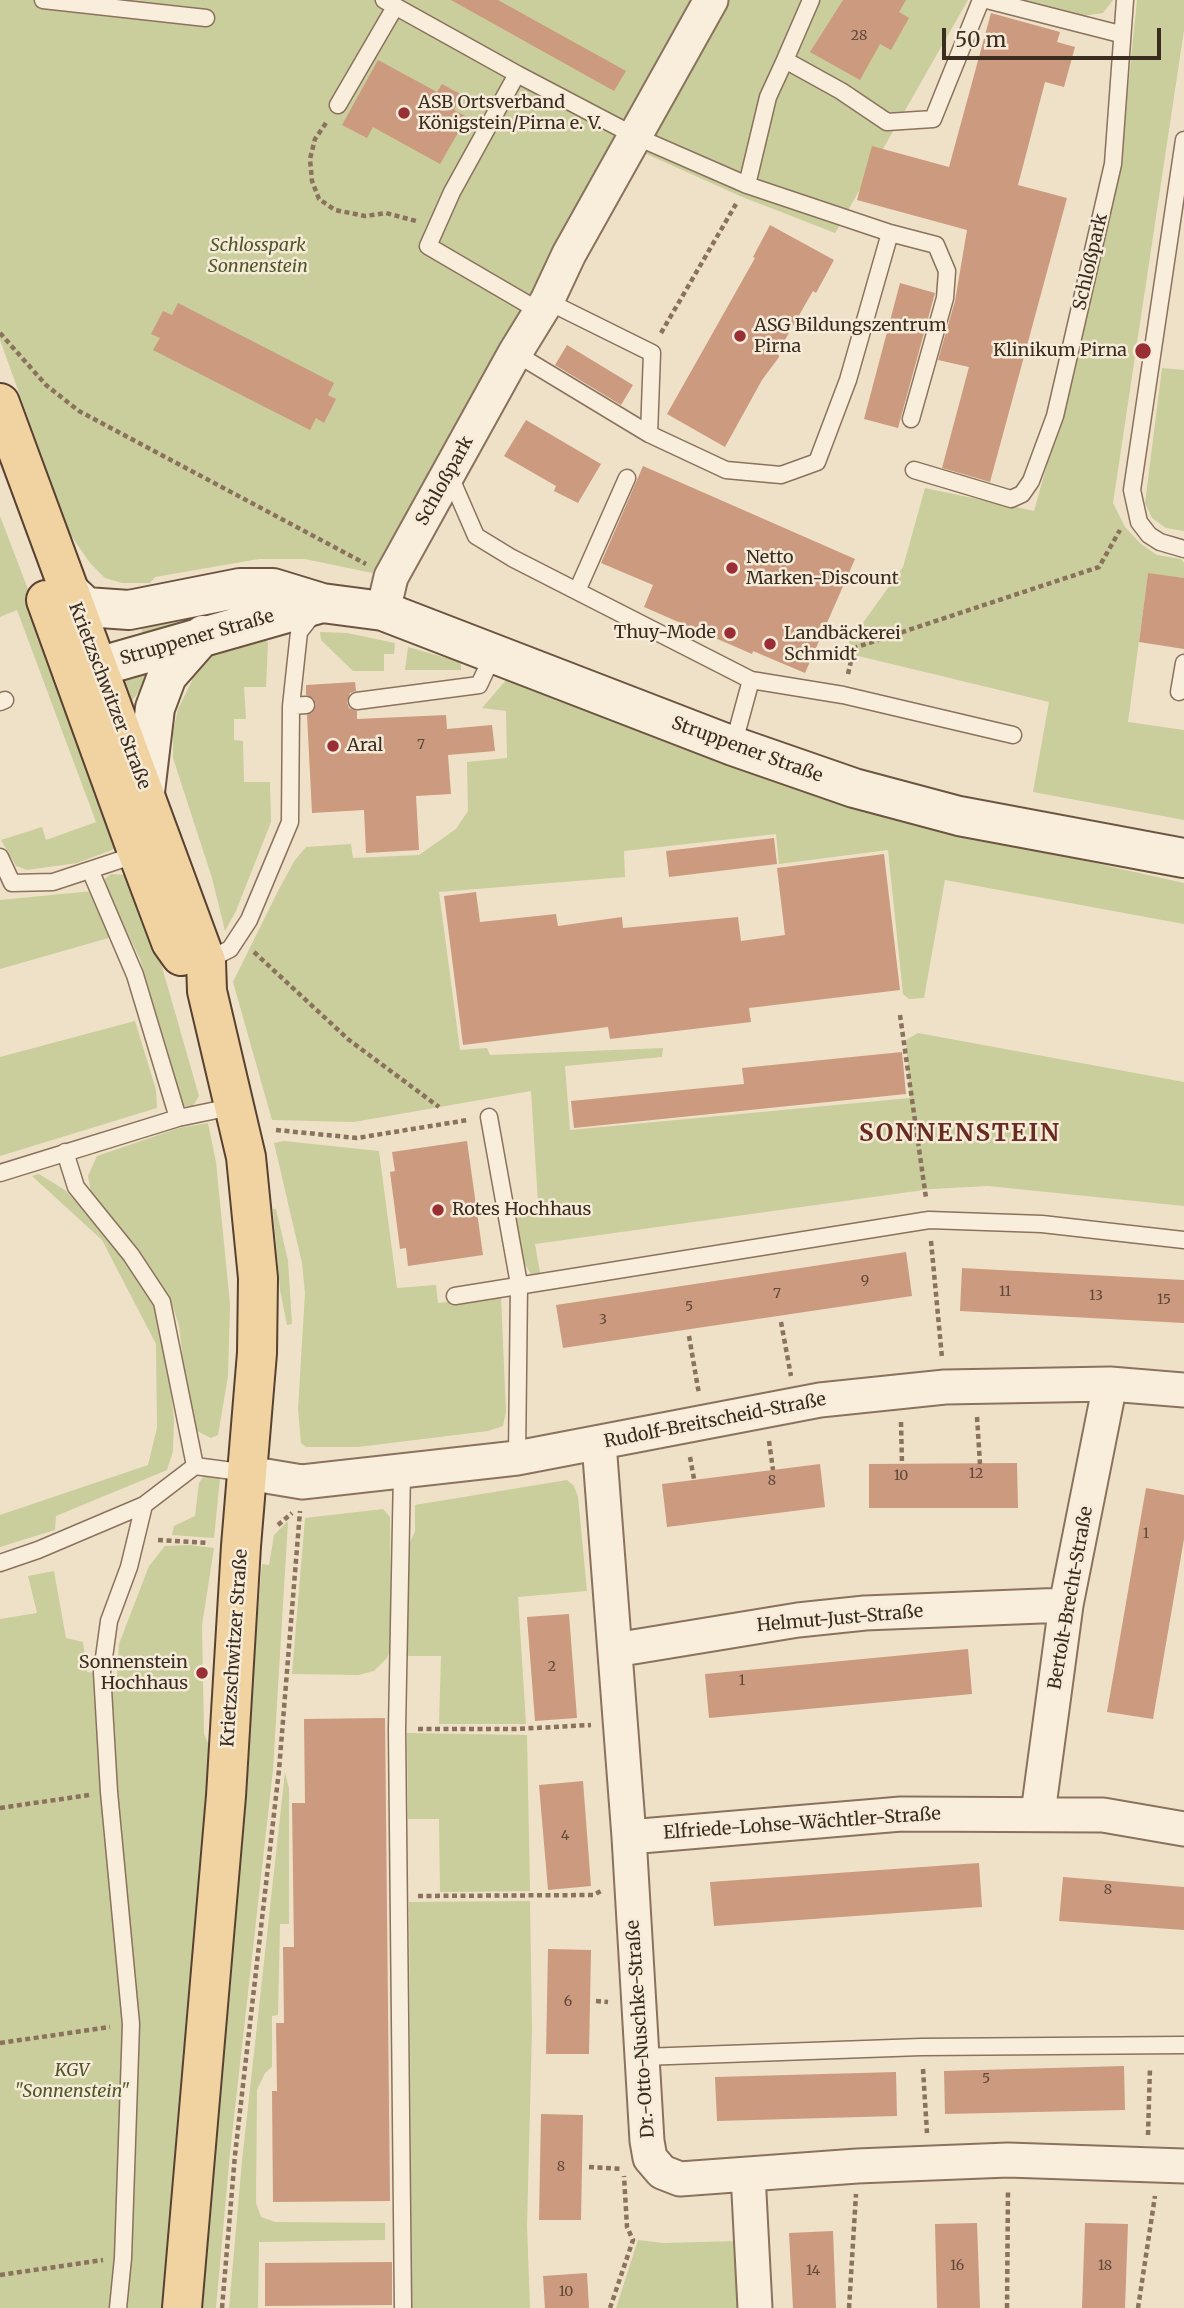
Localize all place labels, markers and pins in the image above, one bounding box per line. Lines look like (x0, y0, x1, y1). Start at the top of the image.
place label: ASB Ortsverband Königstein/Pirna e. V. (418, 92, 602, 134)
marker: ASB Ortsverband Königstein/Pirna e. V. (396, 105, 412, 121)
place label: ASG Bildungszentrum Pirna (754, 315, 947, 358)
marker: ASG Bildungszentrum Pirna (732, 328, 748, 344)
place label: Klinikum Pirna (993, 340, 1127, 362)
marker: Klinikum Pirna (1133, 341, 1153, 361)
place label: Netto Marken-Discount (746, 547, 899, 590)
marker: Netto Marken-Discount (724, 560, 740, 576)
place label: Thuy-Mode (614, 622, 716, 644)
place label: Landbäckerei Schmidt (784, 623, 901, 666)
marker: Thuy-Mode (722, 625, 738, 641)
marker: Landbäckerei Schmidt (762, 636, 778, 652)
place label: Aral (347, 735, 383, 757)
marker: Aral (325, 738, 341, 754)
place label: Rotes Hochhaus (452, 1199, 591, 1221)
marker: Rotes Hochhaus (430, 1202, 446, 1218)
place label: Sonnenstein Hochhaus (79, 1652, 188, 1694)
marker: Sonnenstein Hochhaus (194, 1665, 210, 1681)

